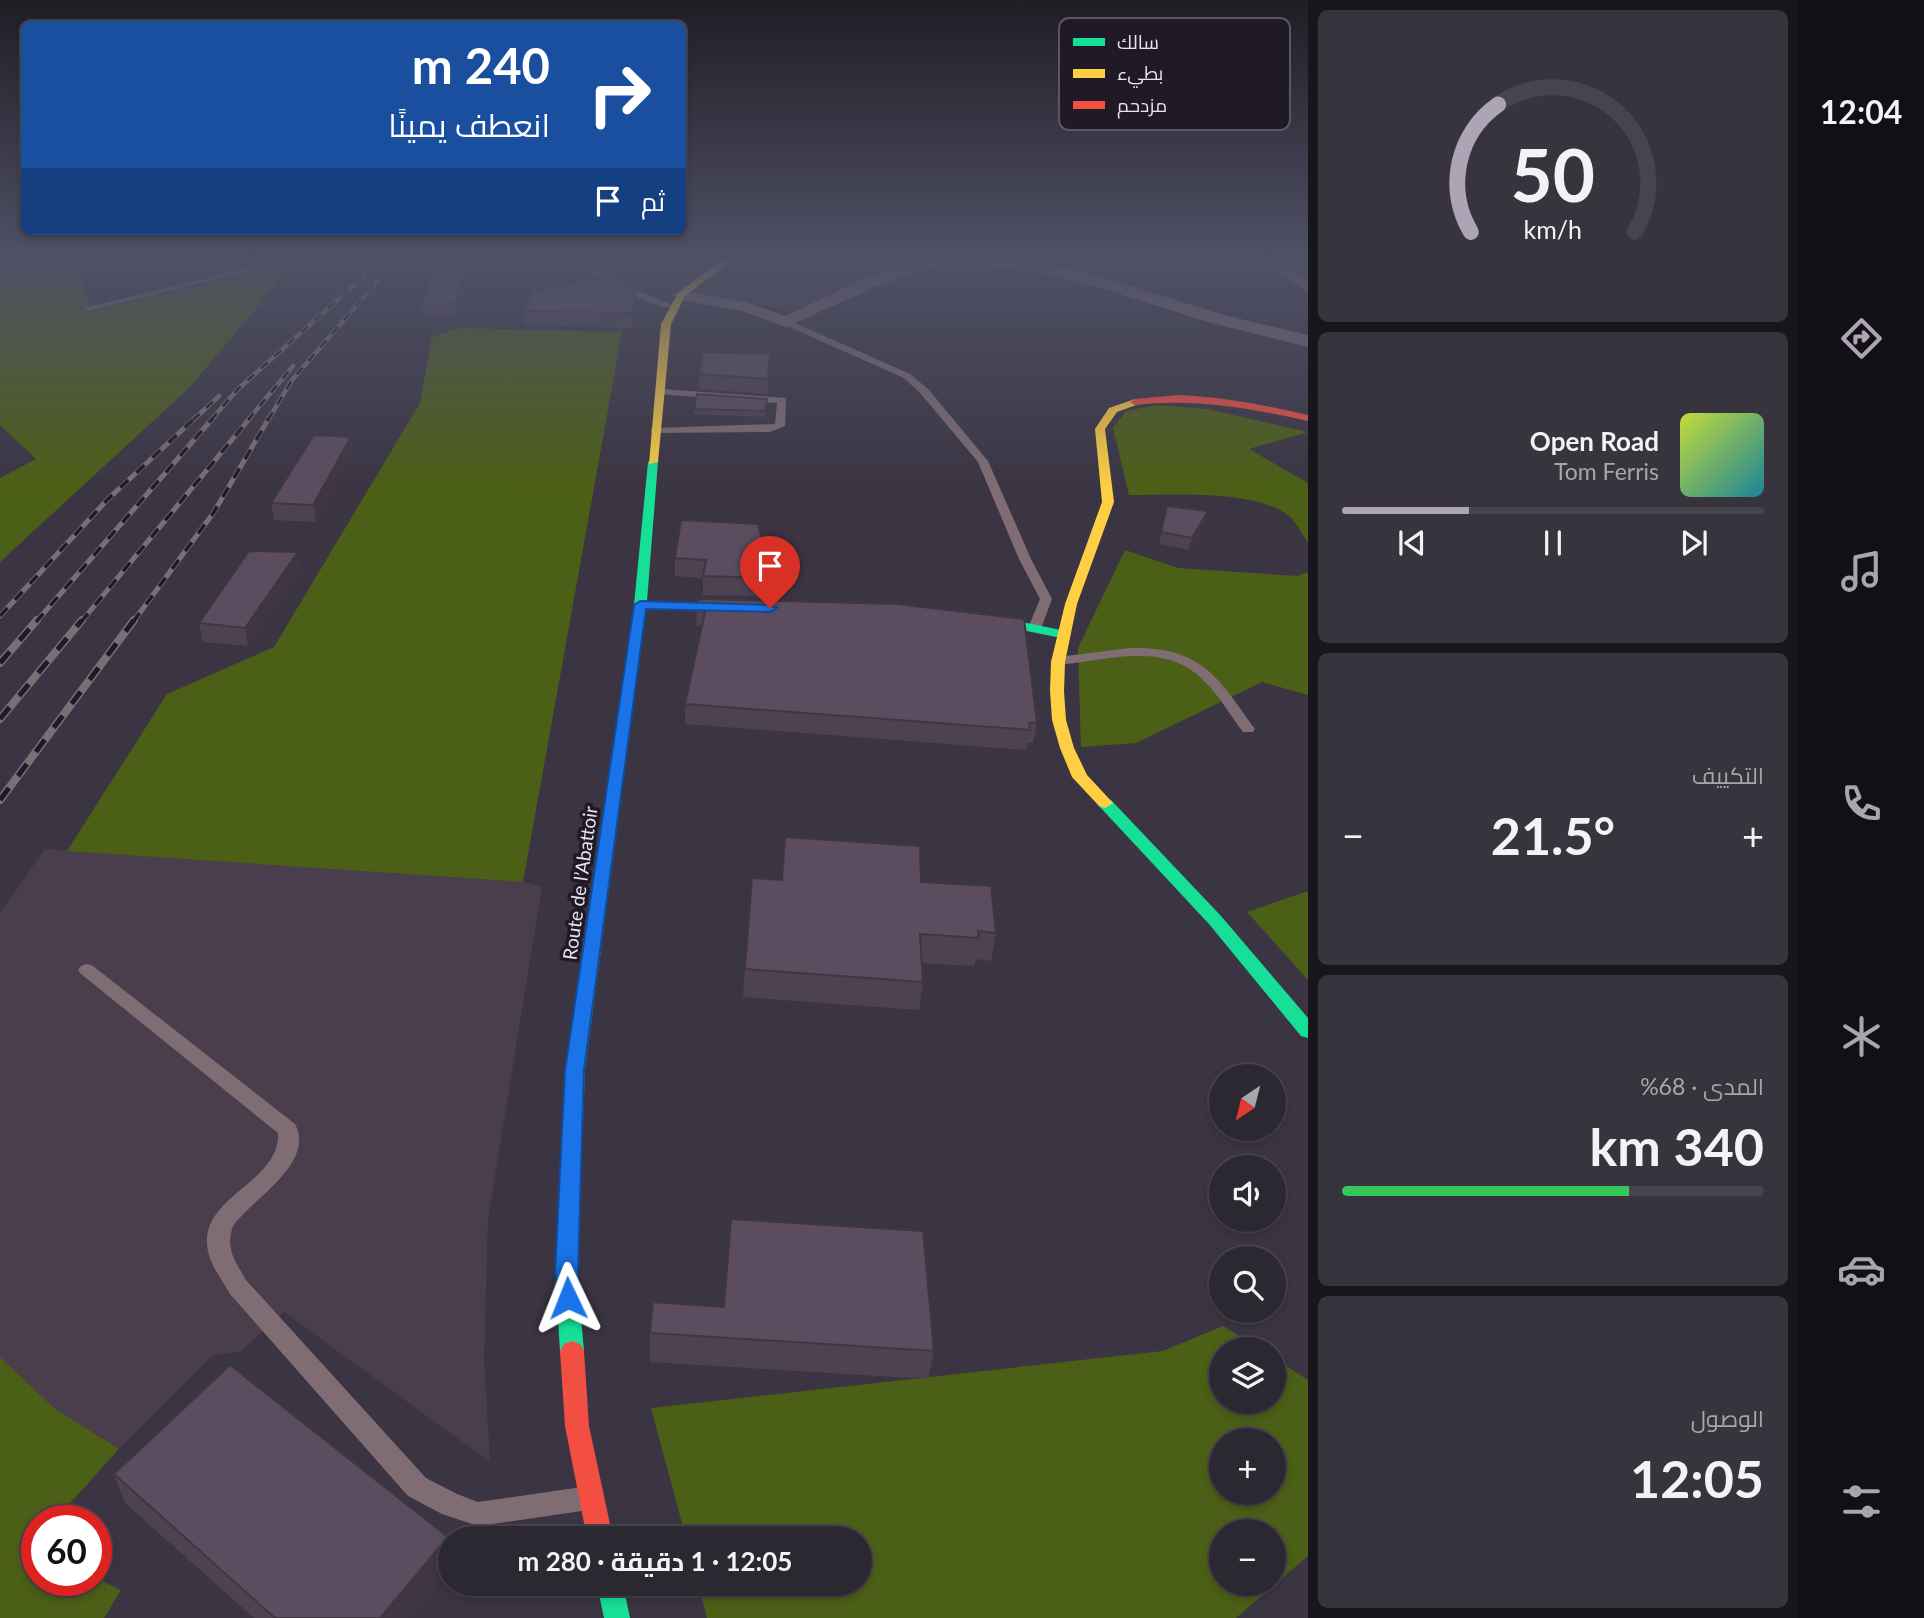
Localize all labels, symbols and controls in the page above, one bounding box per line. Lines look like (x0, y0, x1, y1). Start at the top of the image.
legend (1059, 18, 1290, 130)
text: سالك (1117, 30, 1159, 53)
text: 240 m (412, 36, 550, 94)
icon: right (574, 49, 665, 140)
text: بطيء (1117, 61, 1163, 88)
text: 12:04 (1820, 92, 1902, 131)
text: مزدحم (1117, 93, 1167, 119)
text: انعطف يمينًا (388, 105, 550, 144)
text: 50 (1511, 130, 1595, 218)
icon: arrive (589, 182, 627, 220)
text: ثم (641, 185, 665, 217)
text: km/h (1524, 214, 1582, 244)
icon: directions (1837, 314, 1886, 363)
text: Open Road (1530, 425, 1659, 457)
text: Tom Ferris (1554, 457, 1659, 485)
icon: previous (1393, 524, 1431, 562)
icon: pause (1534, 524, 1572, 562)
icon: next (1675, 524, 1713, 562)
pin (740, 536, 800, 608)
icon: arrive (751, 547, 789, 585)
icon: music (1837, 547, 1886, 596)
text: التكييف (1692, 761, 1764, 789)
icon: phone (1837, 779, 1886, 828)
street label: Route de l’Abattoir (557, 804, 602, 961)
text: 21.5° (1491, 804, 1615, 866)
text: − (1342, 812, 1364, 858)
text: + (1742, 812, 1764, 858)
icon: climate (1837, 1012, 1886, 1061)
north arrow (1209, 1064, 1286, 1141)
map controls (1209, 1064, 1286, 1596)
text: المدى · 68% (1640, 1072, 1764, 1100)
text: 340 km (1590, 1115, 1764, 1177)
button: sound (1209, 1155, 1286, 1232)
icon: car (1837, 1245, 1886, 1294)
button: search (1209, 1246, 1286, 1323)
position arrow (531, 1261, 605, 1335)
button: layers (1209, 1337, 1286, 1414)
text: الوصول (1691, 1404, 1764, 1432)
button: + (1209, 1428, 1286, 1505)
text: 12:05 (1630, 1447, 1764, 1509)
icon: filters (1837, 1477, 1886, 1526)
speed limit sign: 60 (21, 1505, 112, 1596)
button: − (1209, 1519, 1286, 1596)
text: 12:05 · 1 دقيقة · 280 m (518, 1545, 792, 1577)

